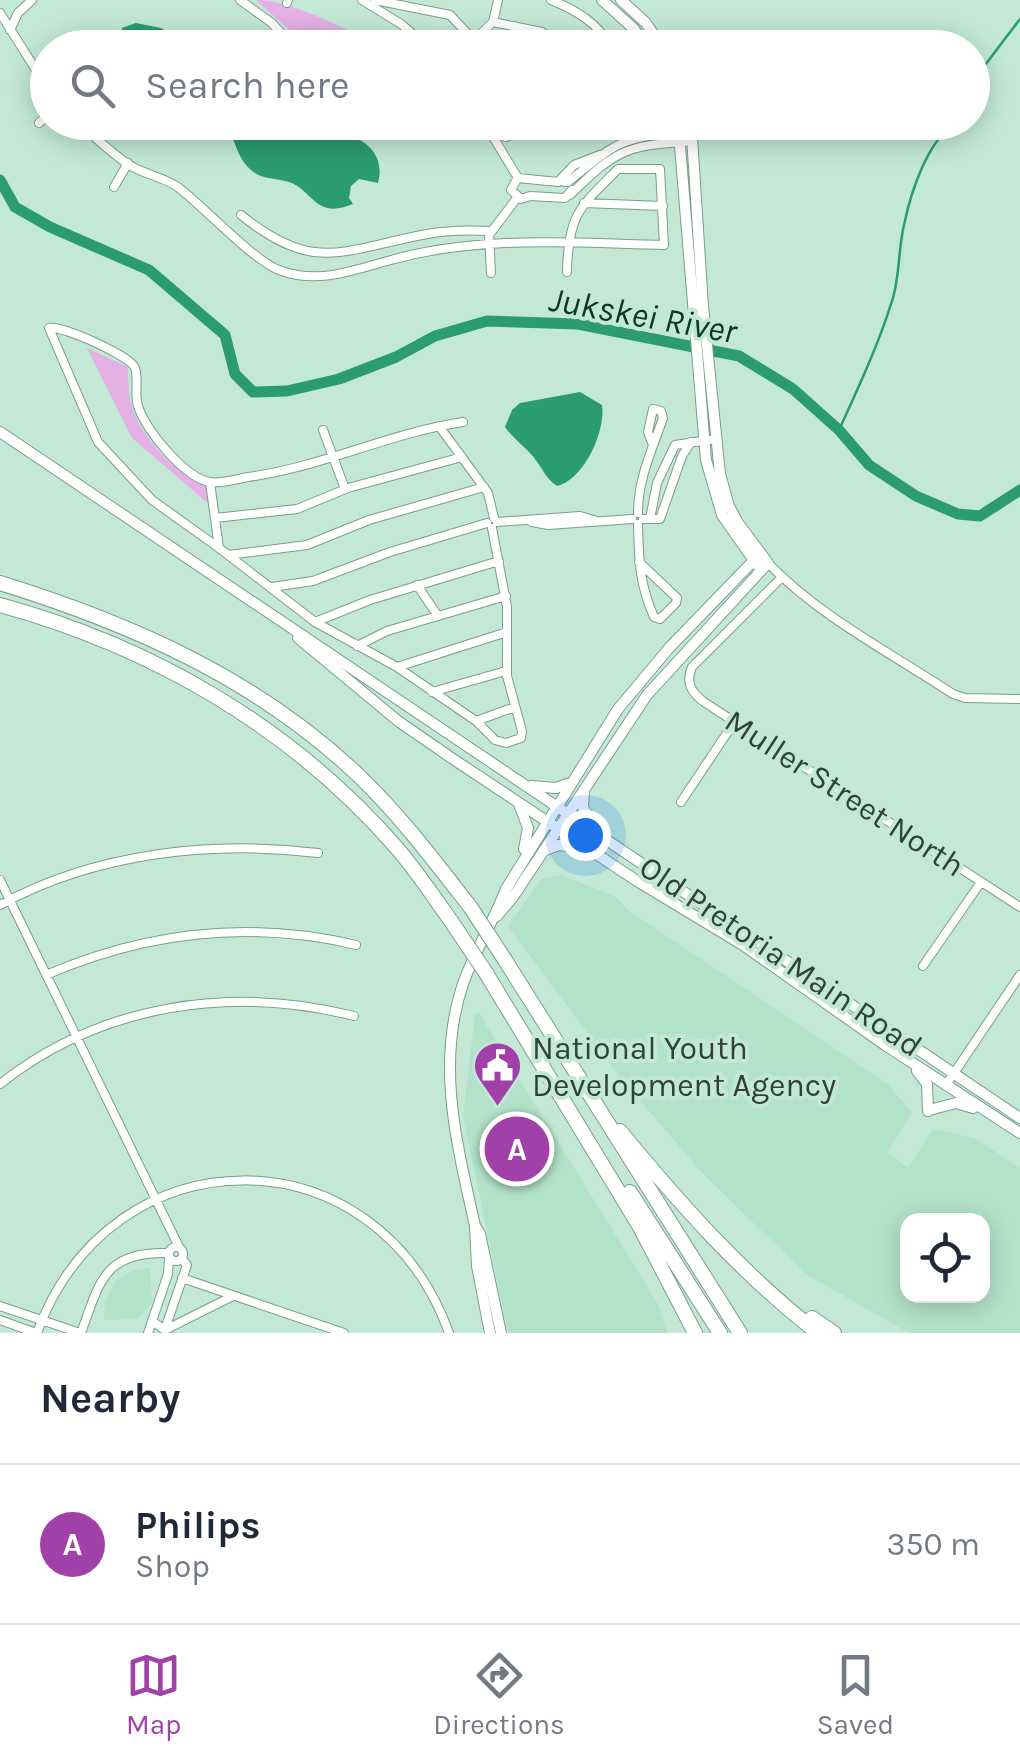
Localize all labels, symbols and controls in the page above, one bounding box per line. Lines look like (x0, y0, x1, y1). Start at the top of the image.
search box (30, 30, 990, 140)
icon: search (65, 58, 120, 113)
text: Search here (145, 63, 349, 108)
water label: Jukskei River (546, 279, 741, 352)
street label: Muller Street North (718, 702, 971, 885)
your location (560, 810, 611, 861)
street label: Old Pretoria Main Road (633, 848, 929, 1065)
place label: National Youth Development Agency (532, 1030, 836, 1104)
public building icon: National Youth Development Agency (471, 1040, 523, 1108)
pin: A (484, 1112, 550, 1186)
map controls (900, 1213, 990, 1303)
button: locate (900, 1213, 990, 1303)
text: Nearby (40, 1373, 180, 1423)
text: Philips (135, 1503, 260, 1548)
text: A (62, 1526, 83, 1563)
text: 350 m (887, 1526, 980, 1563)
text: Shop (135, 1548, 210, 1585)
tab: Map (126, 1648, 181, 1741)
tab: Directions (433, 1648, 565, 1741)
tab: Saved (817, 1648, 894, 1741)

